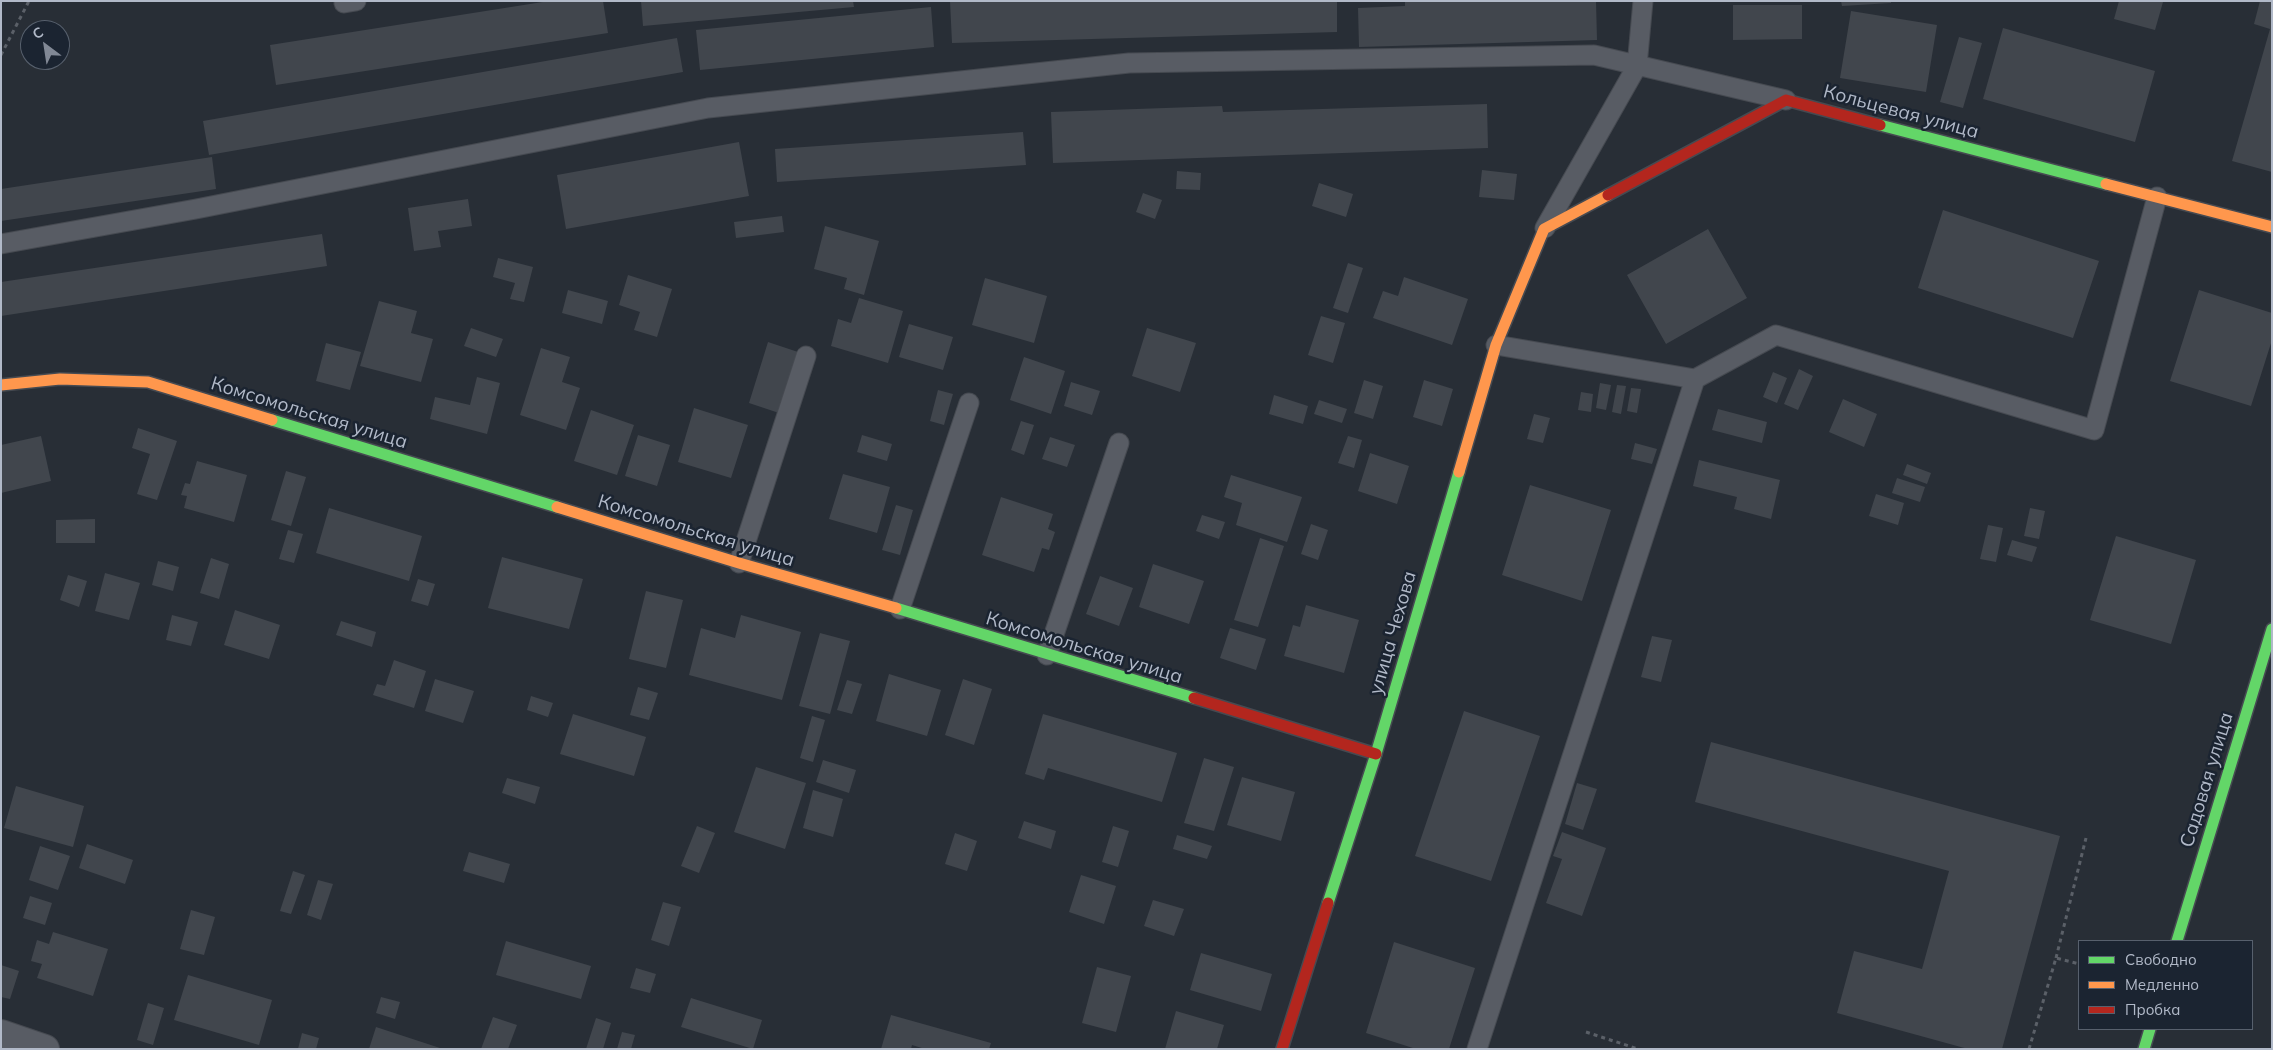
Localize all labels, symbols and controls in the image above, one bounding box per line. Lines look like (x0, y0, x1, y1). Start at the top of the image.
north arrow (20, 20, 70, 70)
text: С (29, 23, 47, 43)
street label: Кольцевая улица (1821, 80, 1981, 144)
street label: Комсомольская улица (208, 372, 410, 454)
street label: Комсомольская улица (595, 490, 797, 572)
street label: улица Чехова (1365, 569, 1421, 697)
street label: Комсомольская улица (983, 607, 1185, 689)
street label: Садовая улица (2176, 710, 2238, 850)
legend (2078, 940, 2253, 1030)
text: Свободно (2125, 950, 2197, 969)
text: Медленно (2125, 975, 2199, 994)
text: Пробка (2125, 1000, 2180, 1019)

